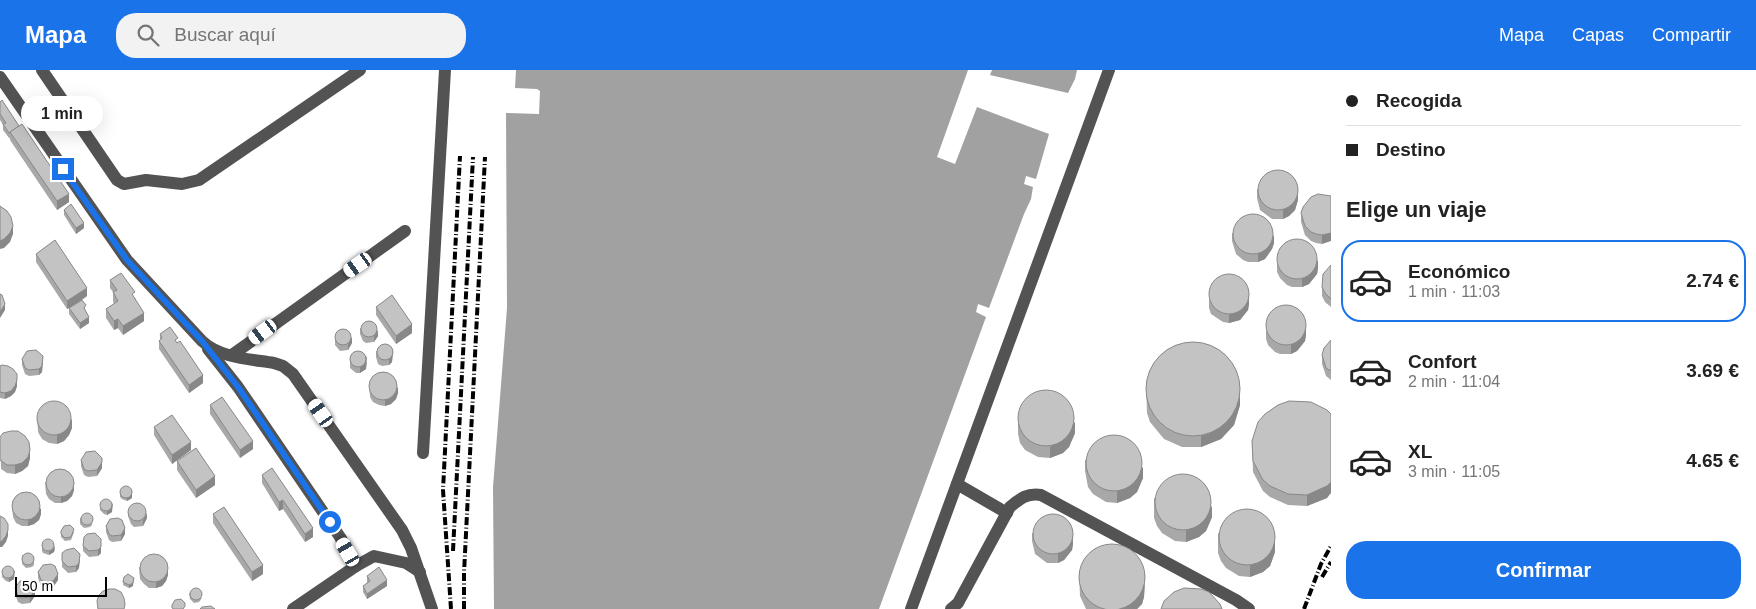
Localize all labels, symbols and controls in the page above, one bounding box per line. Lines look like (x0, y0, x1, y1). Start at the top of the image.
search box (116, 13, 466, 58)
text: Mapa (25, 21, 86, 48)
icon: search (134, 21, 162, 49)
text: Buscar aquí (174, 24, 276, 45)
text: Mapa (1499, 25, 1544, 45)
text: Capas (1572, 25, 1624, 45)
text: Compartir (1652, 25, 1731, 45)
text: Recogida (1376, 90, 1462, 111)
callout: 1 min (22, 97, 104, 132)
text: 1 min (41, 105, 83, 122)
text: Destino (1376, 139, 1446, 160)
route end (52, 158, 74, 180)
text: Elige un viaje (1346, 197, 1487, 222)
car (341, 250, 374, 280)
icon: car (1348, 259, 1393, 304)
text: Económico (1408, 261, 1510, 282)
text: 2.74 € (1686, 270, 1739, 291)
text: 1 min · 11:03 (1408, 283, 1500, 300)
car (246, 317, 279, 347)
icon: car (1348, 349, 1393, 394)
text: Confort (1408, 351, 1477, 372)
text: 3.69 € (1686, 360, 1739, 381)
text: 2 min · 11:04 (1408, 373, 1500, 390)
car (306, 396, 335, 430)
icon: car (1348, 439, 1393, 484)
text: XL (1408, 441, 1432, 462)
text: 4.65 € (1686, 450, 1739, 471)
text: 3 min · 11:05 (1408, 463, 1500, 480)
route start (319, 511, 341, 533)
car (334, 535, 361, 569)
button: Confirmar (1346, 541, 1741, 599)
scale bar (15, 574, 108, 597)
text: 50 m (22, 578, 53, 594)

